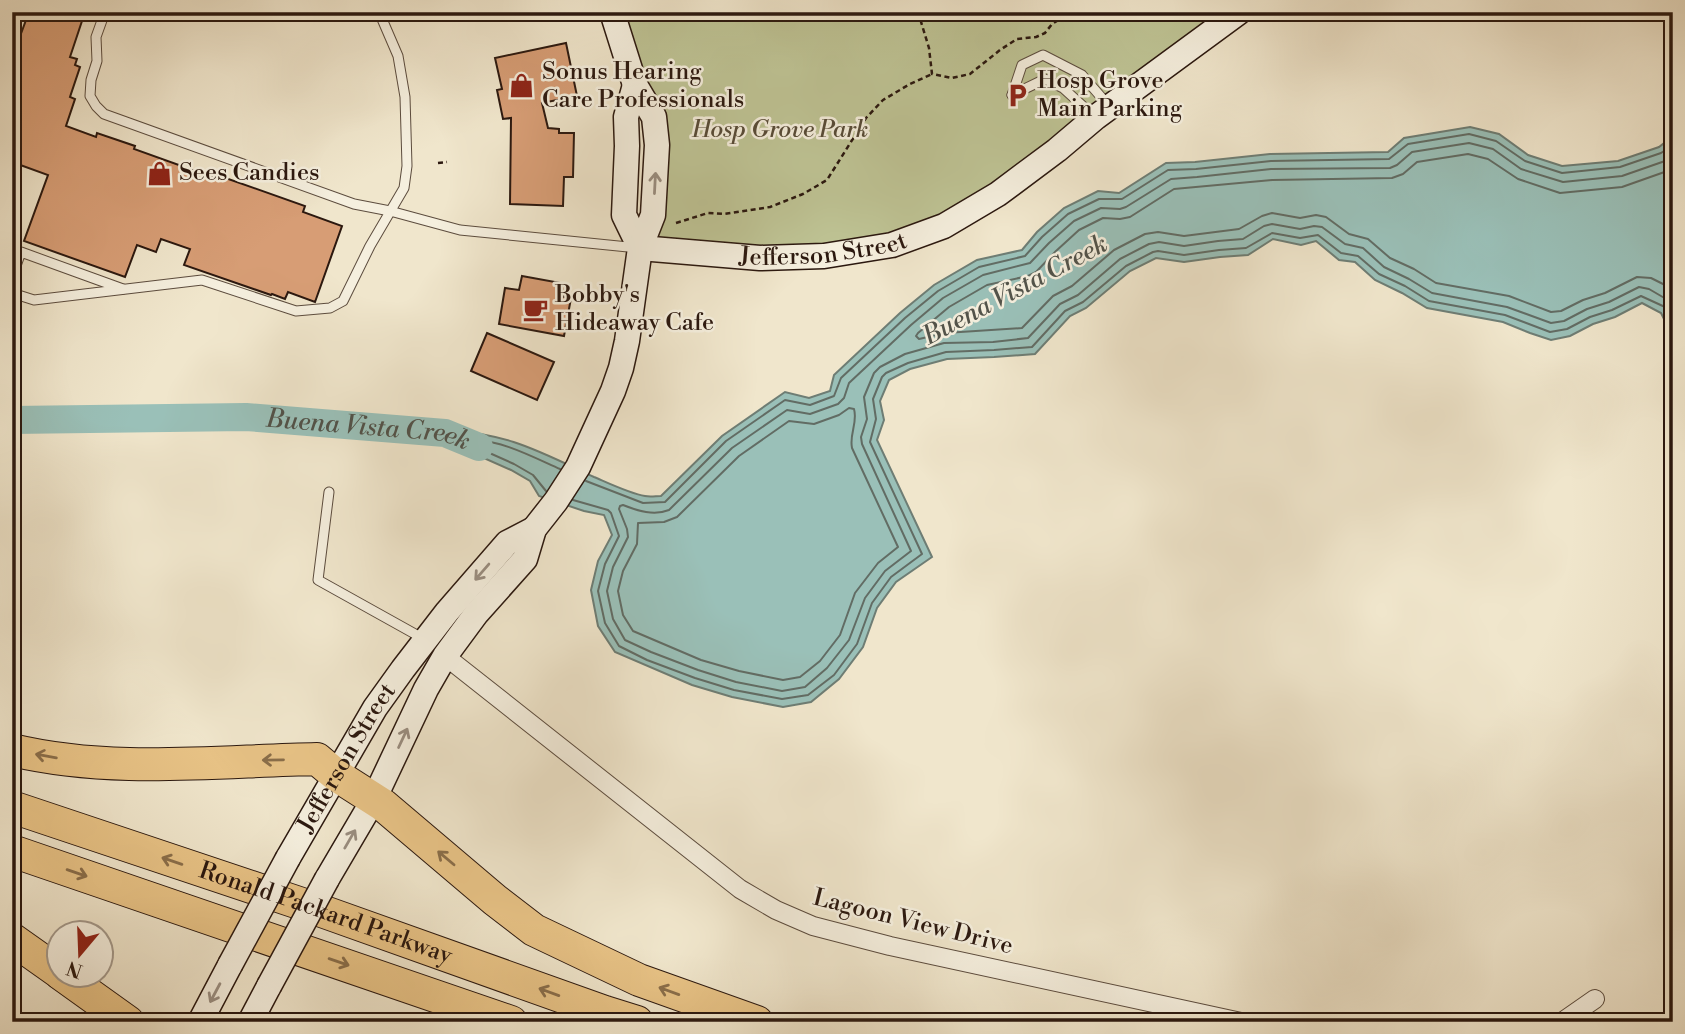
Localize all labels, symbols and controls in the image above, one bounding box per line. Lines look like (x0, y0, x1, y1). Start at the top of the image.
place label: Sonus Hearing Care Professionals (542, 57, 744, 115)
place label: Hosp Grove Main Parking (1037, 66, 1183, 124)
shop icon: Sonus Hearing Care Professionals (508, 72, 536, 100)
parking icon: Hosp Grove Main Parking (1003, 81, 1031, 109)
park label: Hosp Grove Park (691, 115, 868, 145)
place label: Sees Candies (179, 158, 320, 188)
shop icon: Sees Candies (145, 159, 173, 187)
one-way arrow (648, 172, 661, 195)
street label: Jefferson Street (737, 226, 912, 273)
water label: Buena Vista Creek (916, 228, 1113, 353)
place label: Bobby's Hideaway Cafe (554, 280, 714, 338)
cafe icon: Bobby's Hideaway Cafe (521, 295, 549, 323)
water label: Buena Vista Creek (264, 403, 475, 458)
one-way arrow (474, 562, 490, 580)
street label: Jefferson Street (290, 677, 403, 839)
one-way arrow (397, 728, 411, 749)
one-way arrow (35, 749, 58, 763)
one-way arrow (262, 754, 285, 767)
one-way arrow (343, 830, 357, 850)
one-way arrow (437, 851, 455, 866)
one-way arrow (162, 854, 184, 866)
street label: Ronald Packard Parkway (195, 856, 456, 971)
one-way arrow (65, 868, 87, 880)
street label: Lagoon View Drive (810, 883, 1016, 961)
north arrow (46, 918, 116, 988)
text: N (64, 955, 86, 983)
one-way arrow (327, 957, 349, 969)
one-way arrow (208, 982, 222, 1003)
one-way arrow (539, 984, 561, 997)
one-way arrow (659, 984, 681, 997)

